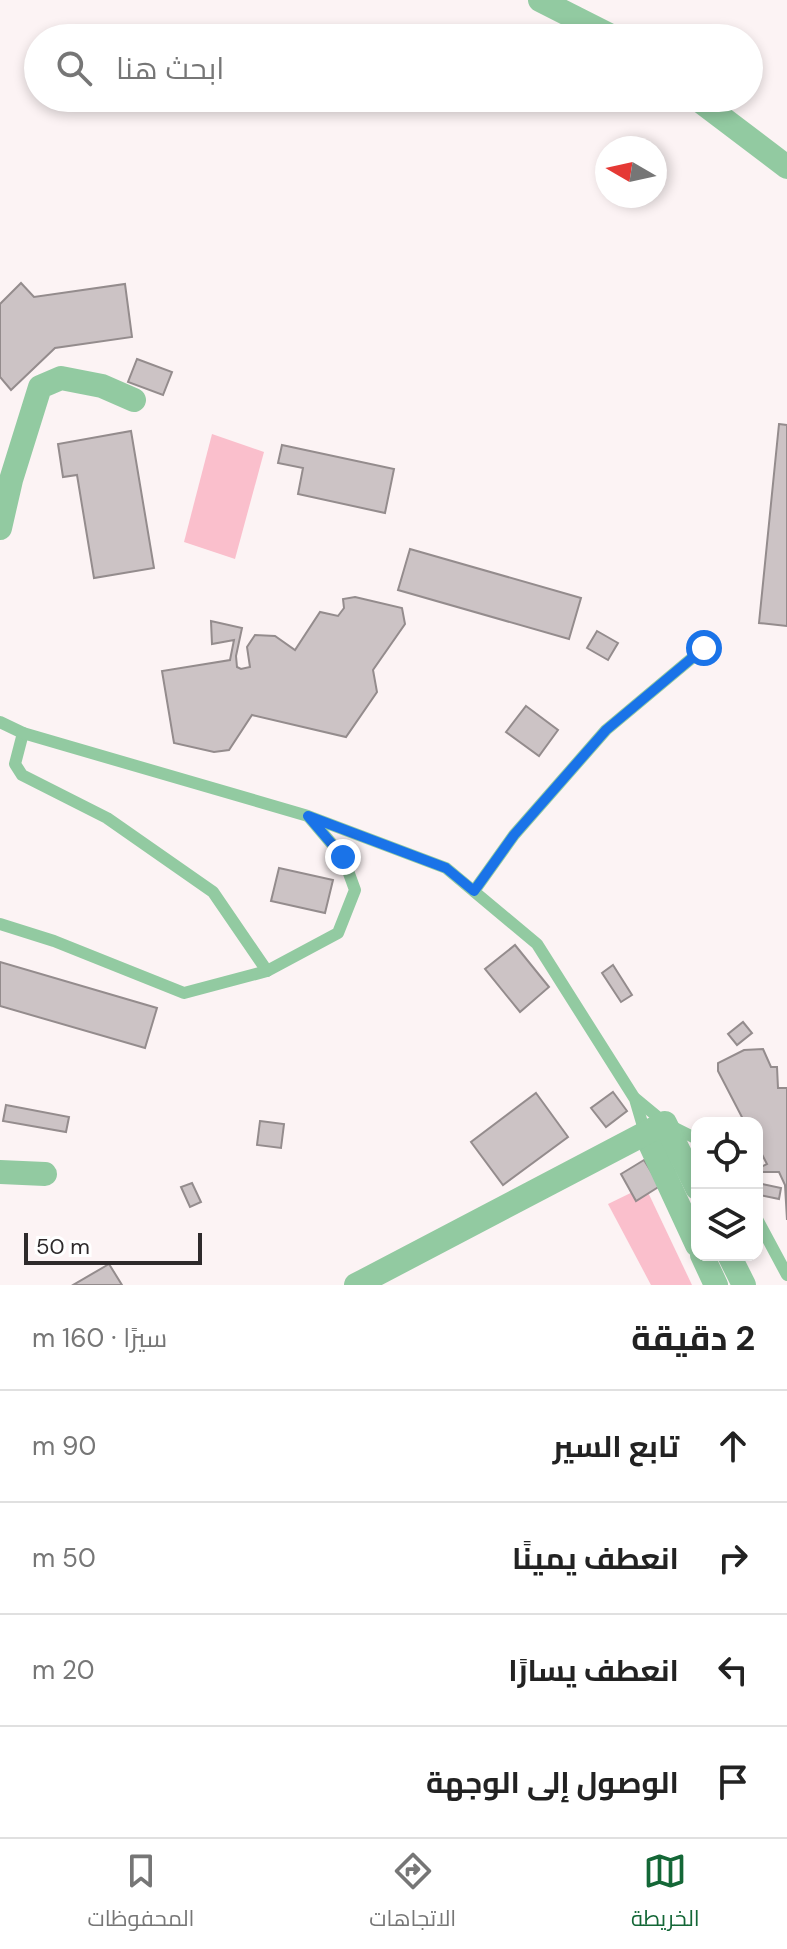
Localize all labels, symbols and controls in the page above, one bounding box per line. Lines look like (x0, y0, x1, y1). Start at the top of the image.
search box (24, 24, 763, 112)
icon: search (52, 46, 96, 90)
text: ابحث هنا (116, 49, 224, 88)
north arrow (595, 136, 667, 208)
route start (686, 630, 722, 666)
route end (325, 839, 361, 875)
map controls (691, 1117, 763, 1261)
button: locate (691, 1117, 763, 1189)
button: layers (691, 1189, 763, 1261)
scale bar (24, 1229, 202, 1265)
text: 50 m (36, 1232, 90, 1261)
text: 2 دقيقة (631, 1316, 755, 1361)
text: سيرًا · 160 m (32, 1321, 167, 1355)
icon: ahead (711, 1424, 755, 1468)
text: تابع السير (553, 1427, 679, 1466)
text: 90 m (32, 1429, 96, 1463)
icon: right (711, 1536, 755, 1580)
text: انعطف يمينًا (512, 1539, 679, 1578)
text: 50 m (32, 1541, 96, 1575)
icon: left (711, 1648, 755, 1692)
text: انعطف يسارًا (508, 1651, 679, 1690)
text: 20 m (32, 1653, 95, 1687)
icon: arrive (711, 1760, 755, 1804)
text: الوصول إلى الوجهة (426, 1763, 679, 1802)
tab: المحفوظات (87, 1849, 194, 1939)
tab: الاتجاهات (369, 1849, 456, 1939)
tab: الخريطة (631, 1849, 700, 1939)

